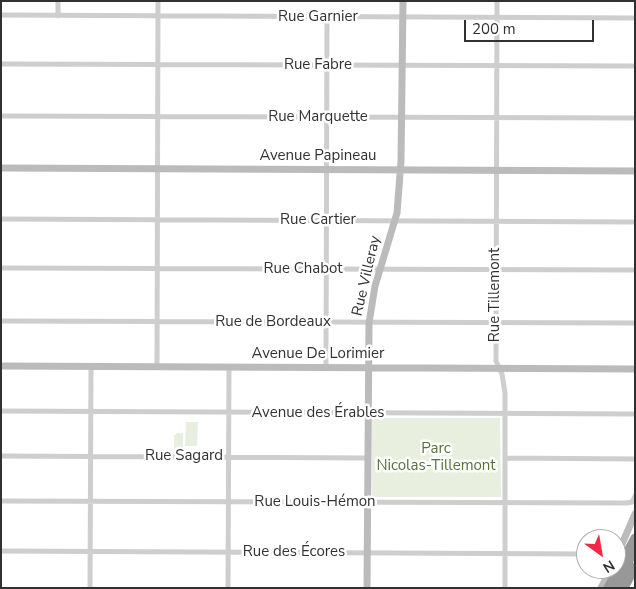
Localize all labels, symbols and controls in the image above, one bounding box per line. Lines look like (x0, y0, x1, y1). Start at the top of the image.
street label: Rue Garnier (278, 8, 358, 26)
scale bar (466, 10, 596, 42)
text: 200 m (472, 19, 516, 39)
street label: Rue Fabre (284, 56, 352, 74)
street label: Rue Marquette (268, 108, 368, 126)
street label: Avenue Papineau (259, 147, 377, 165)
street label: Rue Cartier (280, 211, 356, 229)
street label: Rue Villeray (349, 234, 385, 318)
street label: Rue Tillemont (486, 248, 504, 342)
street label: Rue Chabot (263, 260, 343, 278)
street label: Rue de Bordeaux (215, 313, 331, 331)
street label: Avenue De Lorimier (252, 345, 384, 363)
street label: Avenue des Érables (252, 404, 384, 422)
park label: Parc Nicolas-Tillemont (376, 440, 496, 475)
street label: Rue Sagard (145, 447, 223, 465)
street label: Rue Louis-Hémon (254, 493, 376, 511)
north arrow (576, 529, 626, 579)
street label: Rue des Écores (243, 543, 345, 561)
text: N (599, 555, 618, 577)

